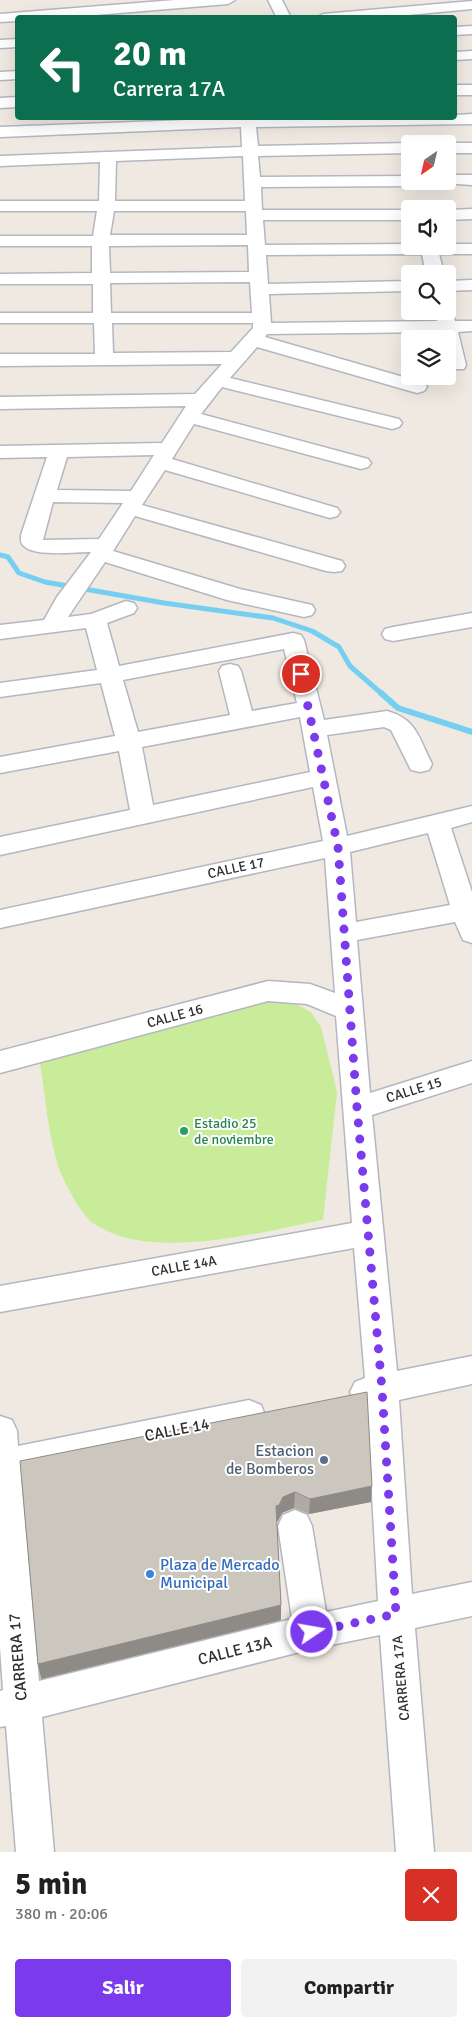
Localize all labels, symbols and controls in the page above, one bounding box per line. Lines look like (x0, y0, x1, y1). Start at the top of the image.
text: 20 m (113, 32, 187, 75)
icon: left (30, 35, 95, 100)
text: Carrera 17A (113, 75, 225, 102)
north arrow (401, 135, 456, 190)
map controls (401, 135, 456, 385)
button: sound (401, 200, 456, 255)
button: search (401, 265, 456, 320)
button: layers (401, 330, 456, 385)
pin (280, 653, 322, 695)
icon: arrive (287, 660, 315, 688)
street label: CALLE 17 (206, 854, 266, 882)
street label: CALLE 16 (145, 1000, 205, 1032)
street label: CALLE 15 (384, 1073, 444, 1107)
place label: Estadio 25 de noviembre (194, 1115, 274, 1148)
marker: Estadio 25 de noviembre (178, 1125, 190, 1137)
street label: CALLE 14A (150, 1252, 218, 1280)
street label: CALLE 14 (143, 1414, 211, 1446)
place label: Estacion de Bomberos (226, 1441, 314, 1479)
marker: Estacion de Bomberos (318, 1454, 330, 1466)
place label: Plaza de Mercado Municipal (160, 1555, 280, 1593)
marker: Plaza de Mercado Municipal (144, 1568, 156, 1580)
position arrow (285, 1605, 337, 1657)
street label: CARRERA 17 (4, 1612, 32, 1702)
street label: CALLE 13A (196, 1632, 274, 1670)
street label: CARRERA 17A (389, 1634, 413, 1721)
text: 5 min (15, 1866, 87, 1903)
button: close (405, 1869, 457, 1921)
text: 380 m · 20:06 (15, 1904, 108, 1924)
button: Salir (15, 1959, 231, 2017)
button: Compartir (241, 1959, 457, 2017)

